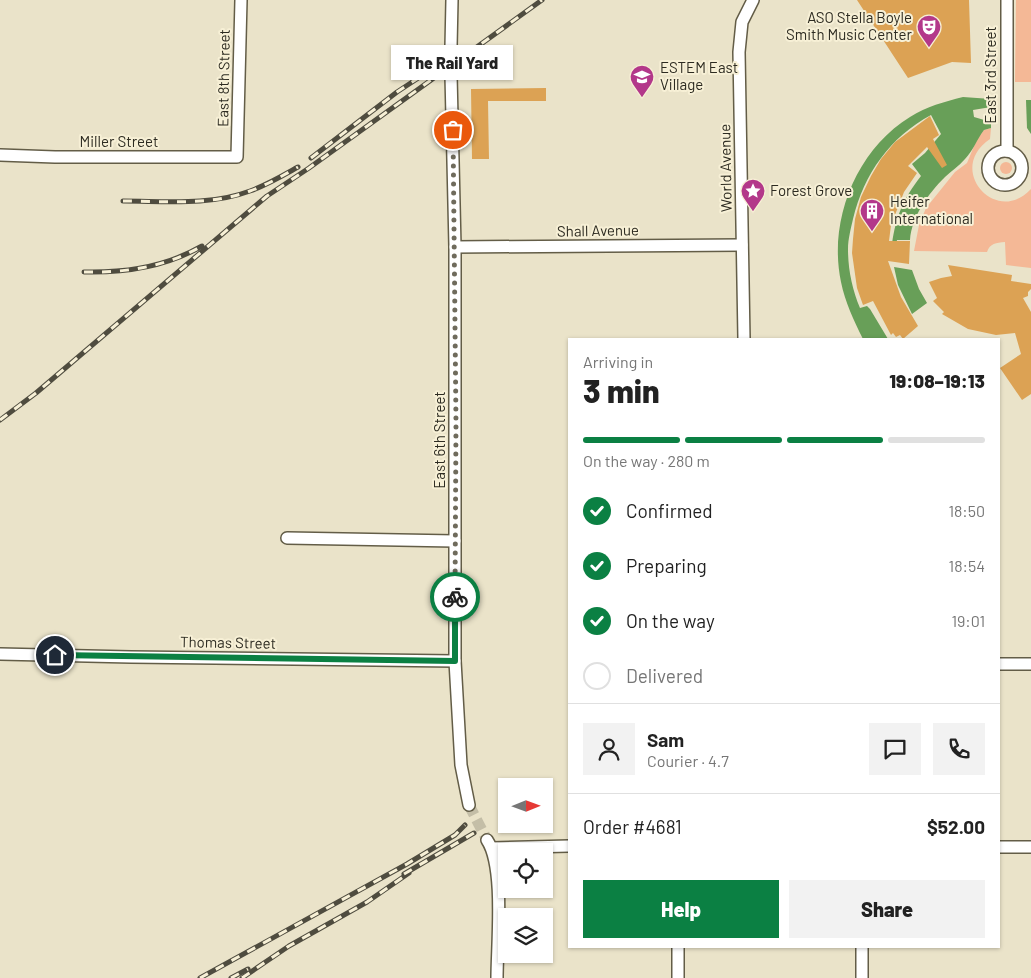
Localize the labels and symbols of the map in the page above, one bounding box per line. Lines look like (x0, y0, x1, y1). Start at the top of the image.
place label: ASO Stella Boyle Smith Music Center (786, 8, 913, 43)
theatre icon: ASO Stella Boyle Smith Music Center (916, 14, 942, 48)
street label: East 3rd Street (981, 26, 999, 124)
street label: East 8th Street (213, 29, 233, 127)
callout: The Rail Yard (392, 45, 514, 80)
place label: ESTEM East Village (660, 58, 738, 93)
school or university icon: ESTEM East Village (629, 64, 655, 98)
pin (432, 109, 474, 151)
street label: World Avenue (715, 124, 735, 212)
street label: Miller Street (80, 132, 158, 150)
place icon: Forest Grove (740, 178, 766, 212)
place label: Forest Grove (770, 181, 852, 199)
place label: Heifer International (890, 192, 973, 227)
building icon: Heifer International (859, 198, 885, 232)
street label: Shall Avenue (557, 220, 639, 240)
street label: East 6th Street (430, 391, 448, 489)
courier (430, 572, 480, 622)
street label: Thomas Street (180, 632, 276, 652)
pin (34, 634, 76, 676)
north arrow (498, 778, 552, 832)

